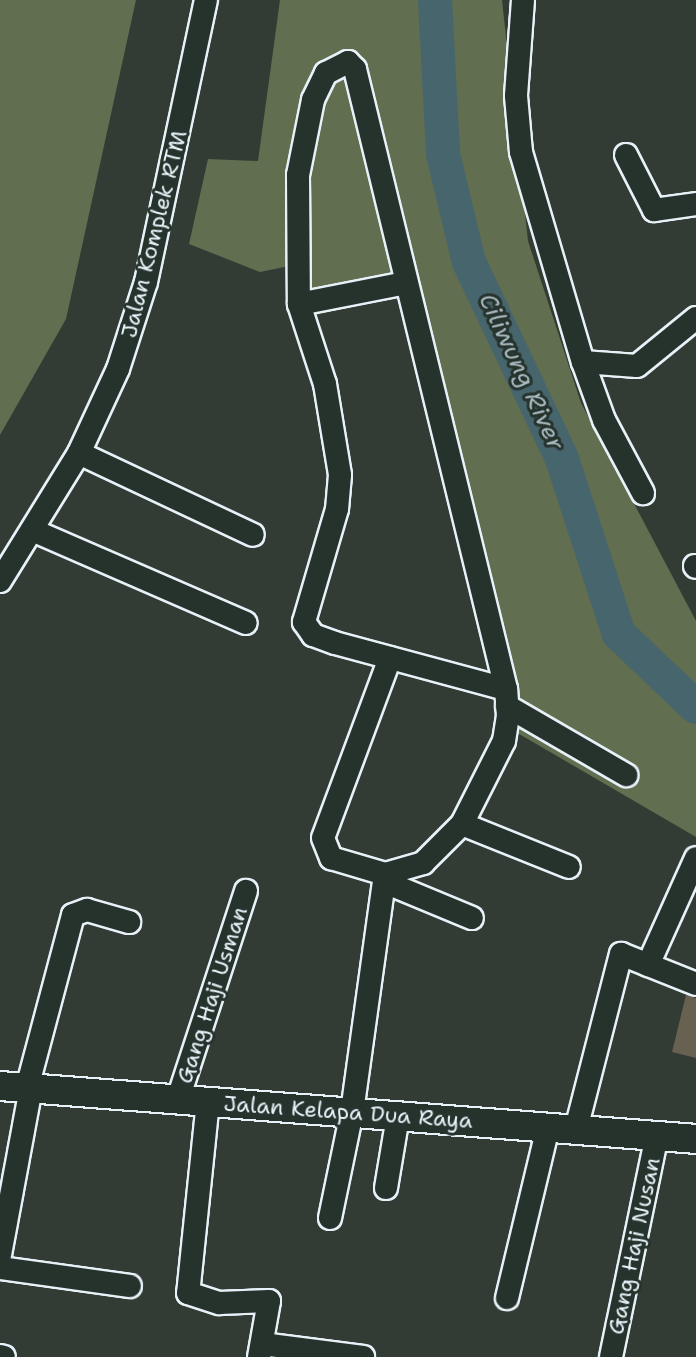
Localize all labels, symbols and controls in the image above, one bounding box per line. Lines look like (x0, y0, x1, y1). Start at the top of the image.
street label: Jalan Komplek RTM (115, 127, 193, 341)
water label: Ciliwung River (472, 289, 570, 455)
street label: Gang Haji Usman (171, 903, 253, 1087)
street label: Jalan Kelapa Dua Raya (223, 1090, 473, 1134)
street label: Gang Haji Nusan (602, 1155, 666, 1337)

